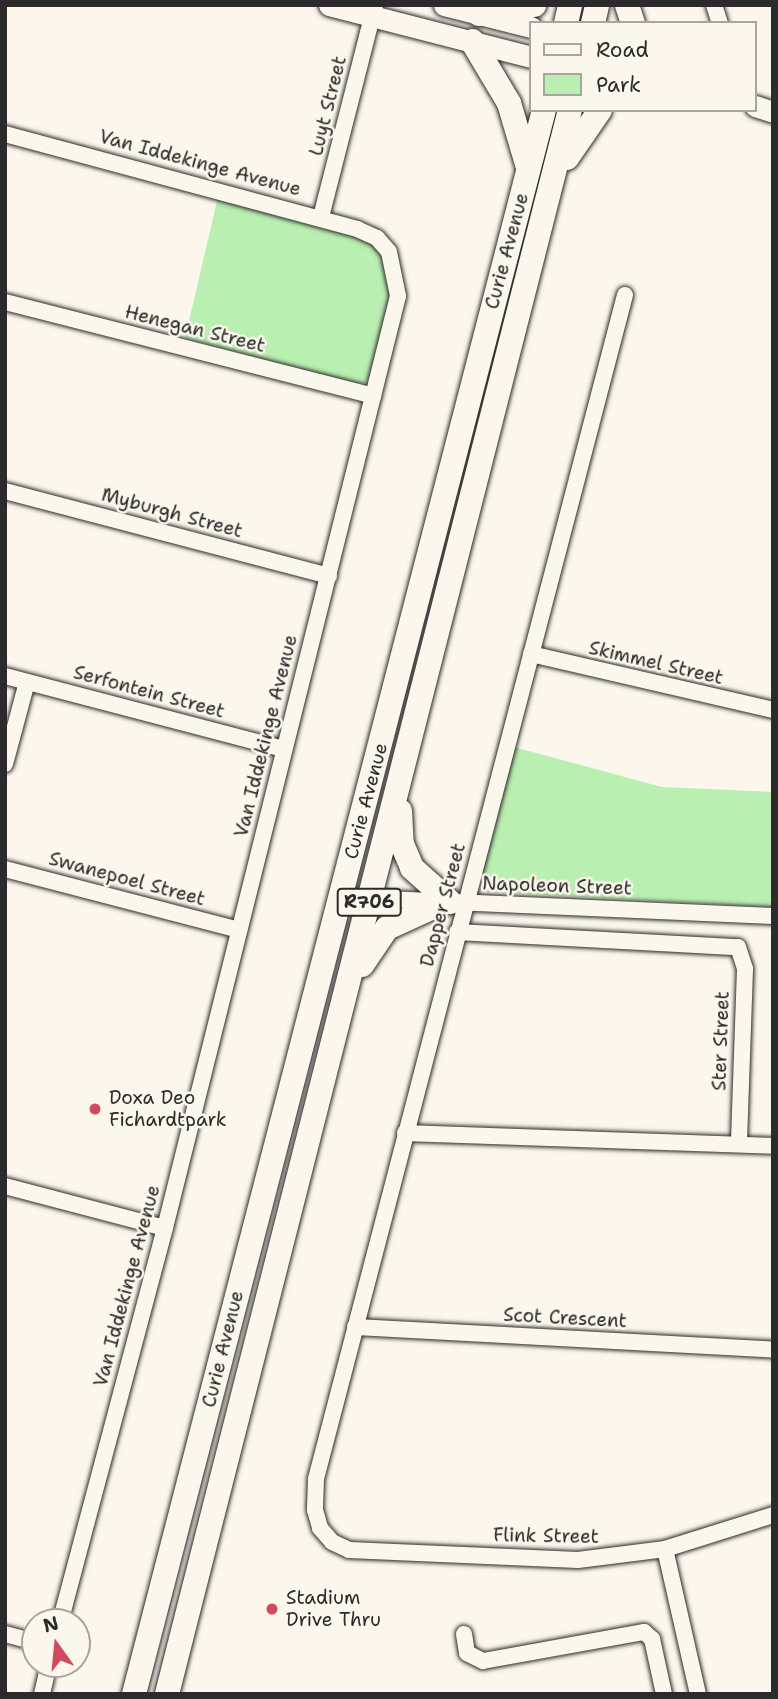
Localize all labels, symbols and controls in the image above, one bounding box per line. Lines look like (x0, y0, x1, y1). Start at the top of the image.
legend (530, 21, 757, 112)
text: Road (596, 36, 649, 64)
street label: Luyt Street (305, 54, 351, 158)
text: Park (596, 71, 641, 99)
street label: Van Iddekinge Avenue (97, 125, 303, 201)
street label: Curie Avenue (481, 190, 533, 312)
street label: Henegan Street (123, 301, 267, 357)
street label: Myburgh Street (99, 483, 245, 543)
street label: Van Iddekinge Avenue (230, 632, 302, 840)
street label: Skimmel Street (586, 636, 726, 690)
street label: Serfontein Street (71, 661, 227, 723)
street label: Curie Avenue (340, 740, 392, 862)
street label: Dapper Street (416, 841, 470, 969)
street label: Swanepoel Street (46, 847, 208, 911)
street label: Napoleon Street (482, 872, 632, 900)
road number: R706 (336, 888, 402, 917)
street label: Ster Street (708, 991, 734, 1091)
place label: Doxa Deo Fichardtpark (109, 1087, 227, 1131)
marker: Doxa Deo Fichardtpark (87, 1101, 103, 1117)
street label: Van Iddekinge Avenue (89, 1183, 165, 1389)
street label: Curie Avenue (197, 1288, 249, 1410)
street label: Scot Crescent (503, 1303, 627, 1333)
street label: Flink Street (493, 1524, 599, 1548)
place label: Stadium Drive Thru (286, 1587, 381, 1631)
marker: Stadium Drive Thru (264, 1601, 280, 1617)
north arrow (21, 1608, 91, 1678)
text: N (40, 1610, 61, 1638)

